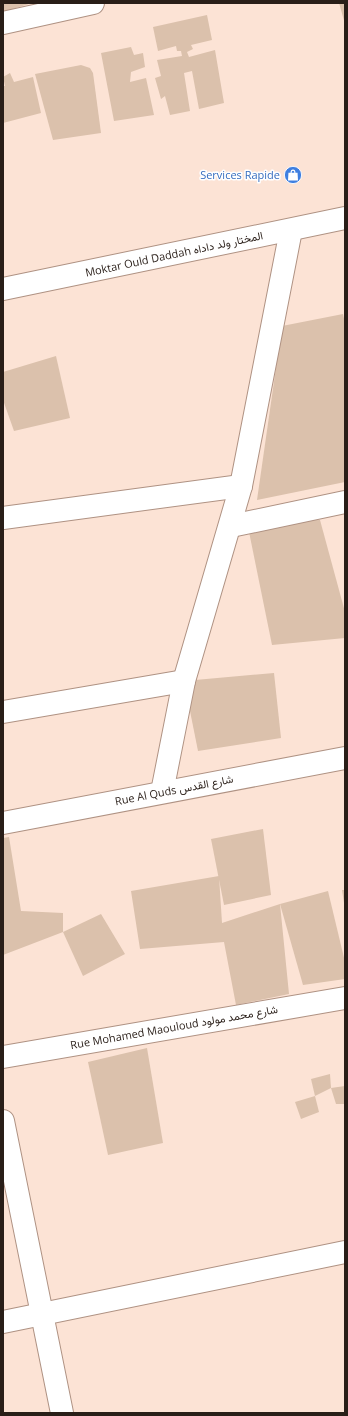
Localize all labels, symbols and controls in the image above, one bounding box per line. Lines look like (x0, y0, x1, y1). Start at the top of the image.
shop icon: Services Rapide (283, 165, 303, 185)
place label: Services Rapide (200, 167, 280, 182)
street label: Moktar Ould Daddah المختار ولد داداه (84, 227, 264, 280)
street label: Rue Al Quds شارع القدس (113, 771, 235, 809)
street label: Rue Mohamed Maouloud شارع محمد مولود (69, 1001, 279, 1053)

